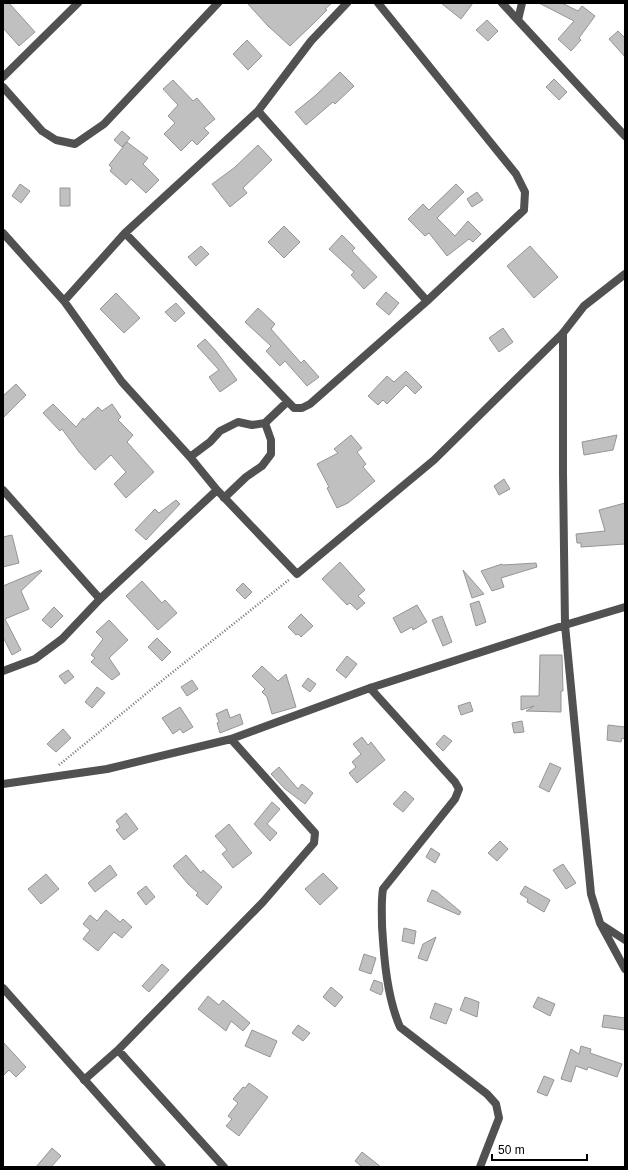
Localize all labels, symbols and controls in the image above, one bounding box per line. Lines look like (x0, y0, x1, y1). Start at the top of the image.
scale bar (492, 1136, 587, 1162)
text: 50 m (498, 1143, 525, 1157)

